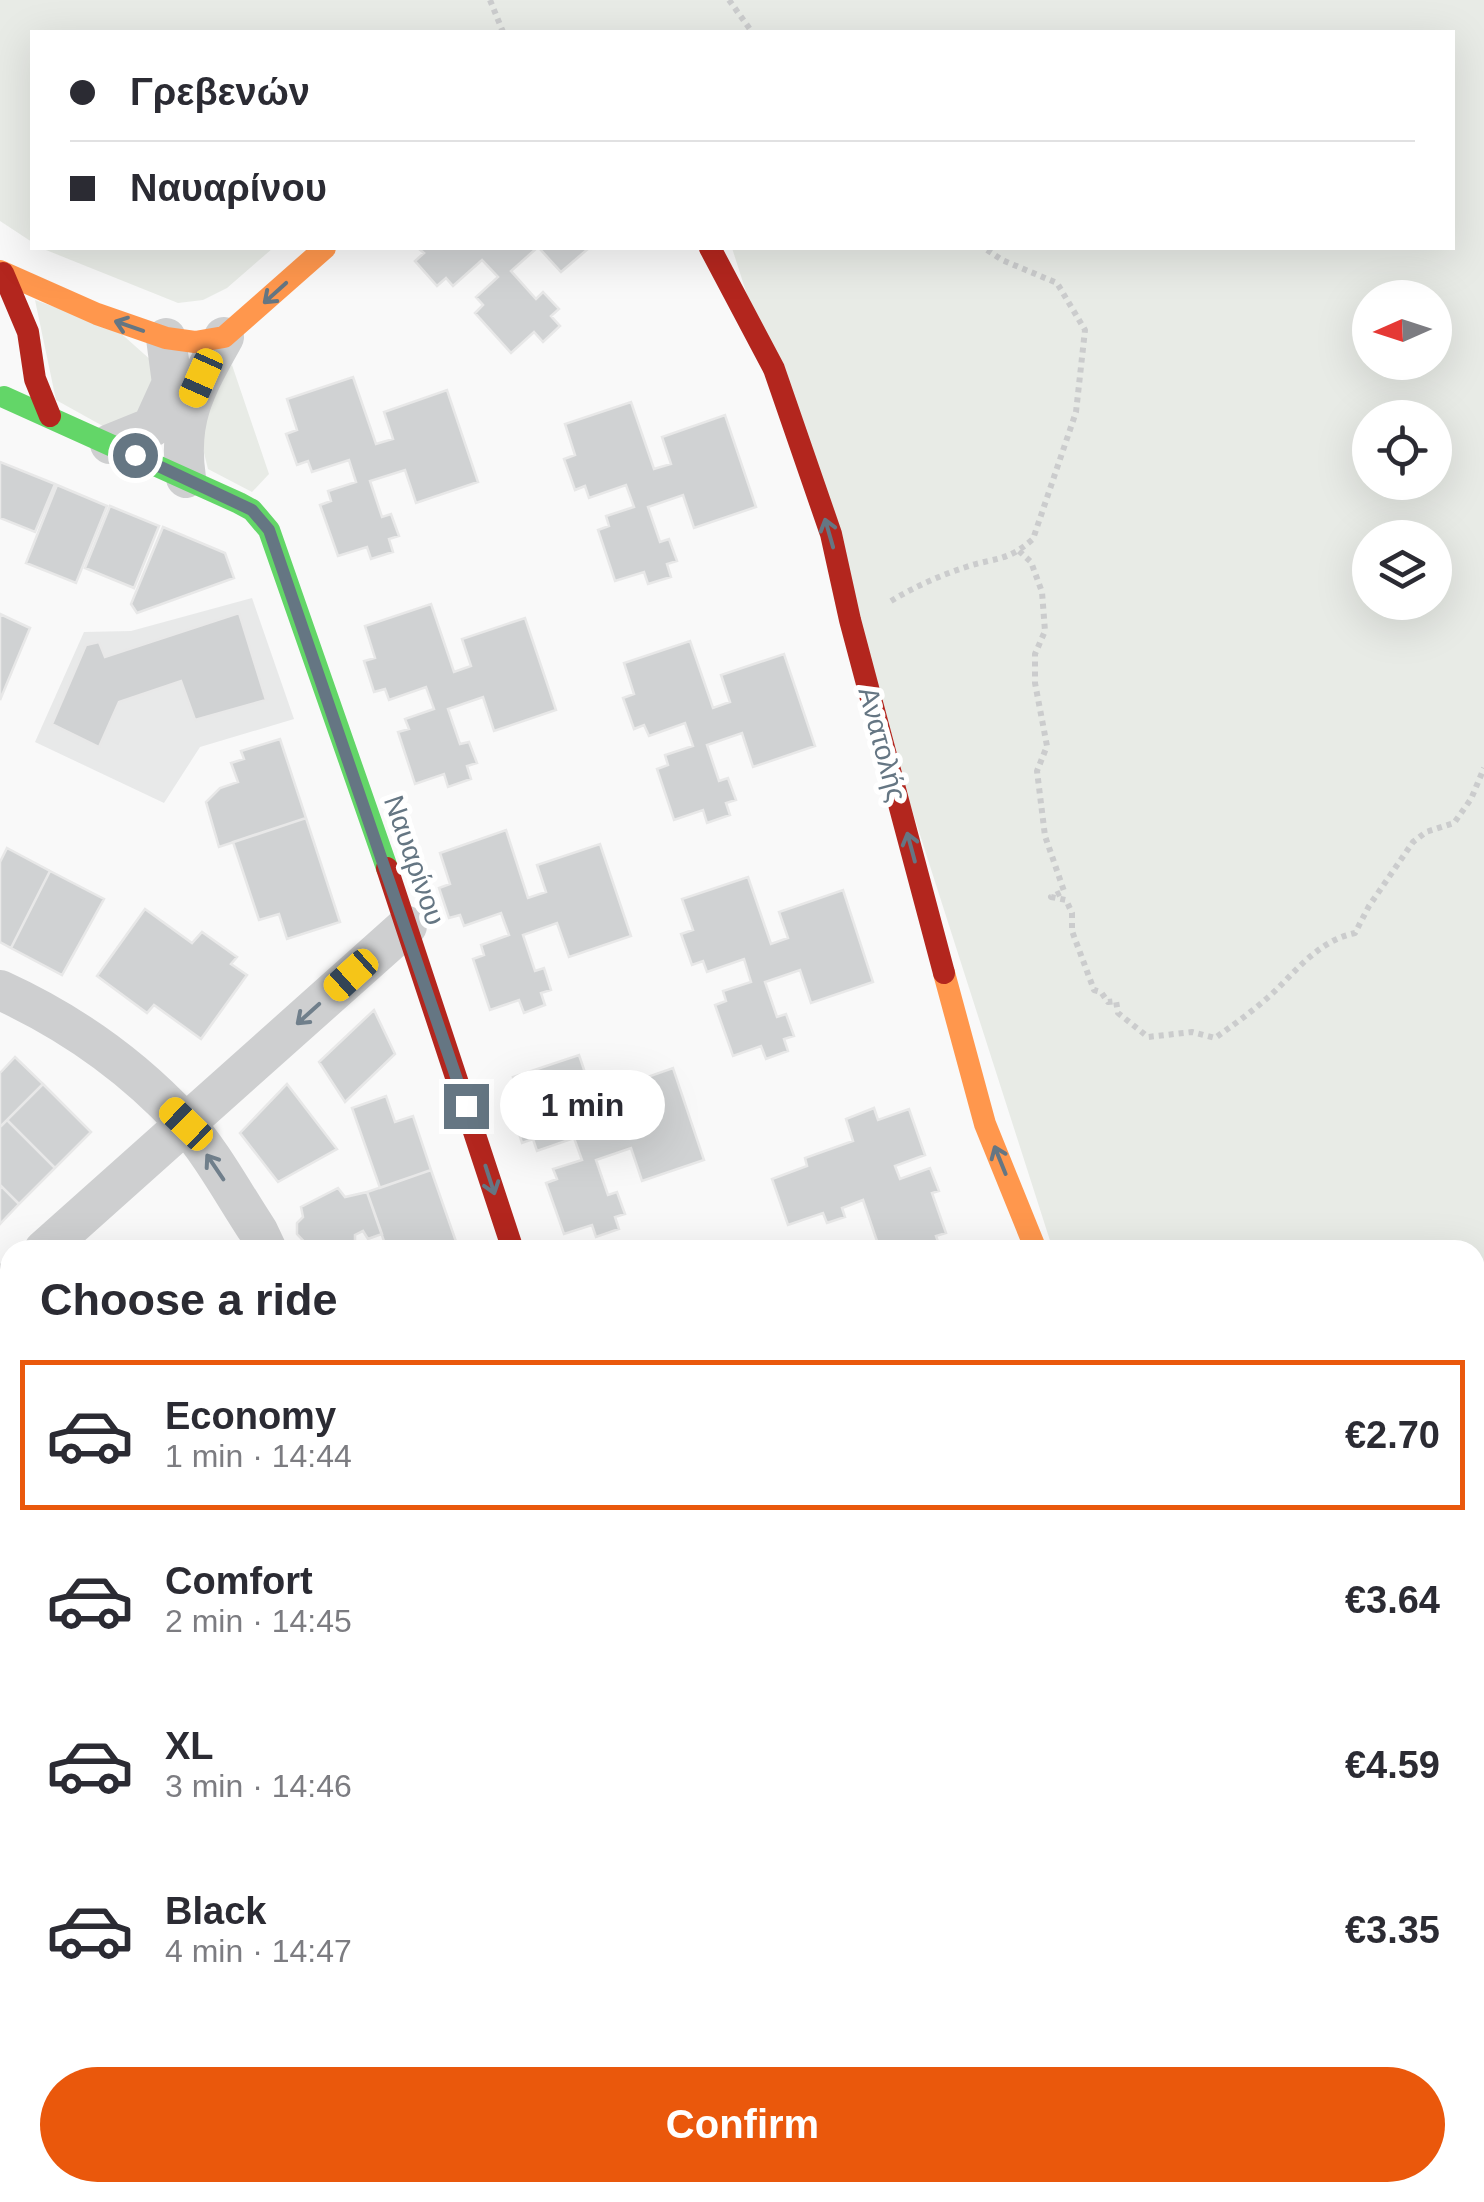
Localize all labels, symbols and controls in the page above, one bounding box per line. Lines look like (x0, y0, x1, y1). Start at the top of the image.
text: Γρεβενών (130, 71, 310, 113)
text: Ναυαρίνου (130, 167, 327, 209)
north arrow (1352, 280, 1452, 380)
map controls (1352, 280, 1452, 620)
one-way arrow (263, 281, 288, 304)
one-way arrow (115, 316, 146, 334)
car (175, 344, 227, 412)
button: locate (1352, 400, 1452, 500)
route start (113, 433, 158, 478)
one-way arrow (819, 517, 838, 549)
button: layers (1352, 520, 1452, 620)
street label: Ανατολής (852, 684, 913, 805)
street label: Ναυαρίνου (378, 791, 451, 929)
one-way arrow (900, 832, 919, 863)
car (319, 944, 383, 1006)
one-way arrow (296, 1003, 321, 1026)
callout: 1 min (501, 1071, 666, 1141)
route end (444, 1084, 489, 1129)
text: 1 min (541, 1087, 624, 1123)
car (154, 1092, 218, 1156)
one-way arrow (989, 1145, 1007, 1175)
one-way arrow (205, 1154, 226, 1182)
one-way arrow (483, 1164, 501, 1195)
text: Choose a ride (40, 1274, 338, 1325)
icon: car (45, 1390, 135, 1480)
text: Economy (165, 1395, 336, 1437)
text: €2.70 (1345, 1414, 1440, 1456)
text: 1 min · 14:44 (165, 1438, 352, 1474)
icon: car (45, 1555, 135, 1645)
text: Comfort (165, 1560, 313, 1602)
text: €3.64 (1345, 1579, 1440, 1621)
text: 2 min · 14:45 (165, 1603, 352, 1639)
icon: car (45, 1720, 135, 1810)
text: XL (165, 1725, 214, 1767)
text: €4.59 (1345, 1744, 1440, 1786)
text: 3 min · 14:46 (165, 1768, 352, 1804)
icon: car (45, 1885, 135, 1975)
text: Black (165, 1890, 266, 1932)
text: €3.35 (1345, 1909, 1440, 1951)
text: 4 min · 14:47 (165, 1933, 352, 1969)
button: Confirm (40, 2067, 1445, 2182)

